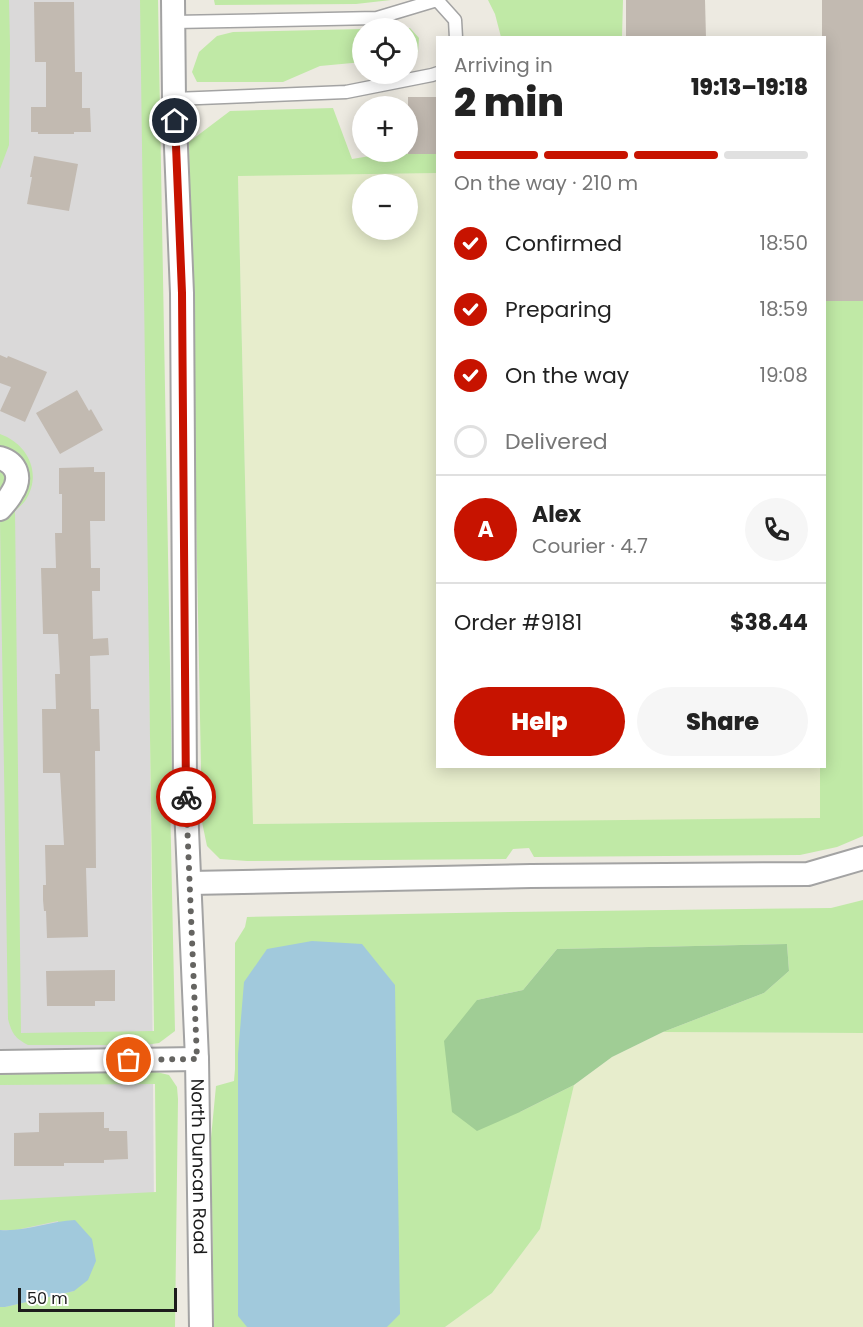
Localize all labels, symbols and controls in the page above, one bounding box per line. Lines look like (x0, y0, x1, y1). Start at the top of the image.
map controls (352, 18, 418, 240)
button: locate (352, 18, 418, 84)
text: Arriving in (454, 51, 553, 79)
text: 19:13–19:18 (691, 72, 808, 103)
text: 2 min (454, 75, 564, 130)
pin (149, 95, 200, 146)
button: + (352, 96, 418, 162)
icon: home (158, 104, 191, 137)
text: On the way · 210 m (454, 169, 638, 197)
button: − (352, 174, 418, 240)
icon: check (454, 227, 487, 260)
text: Confirmed (505, 228, 622, 259)
text: 18:50 (760, 229, 808, 257)
icon: check (454, 293, 487, 326)
text: Preparing (505, 294, 612, 325)
text: 18:59 (760, 295, 808, 323)
icon: check (454, 359, 487, 392)
text: On the way (505, 360, 629, 391)
text: 19:08 (760, 361, 808, 389)
text: Delivered (505, 426, 608, 457)
button: phone (745, 498, 808, 561)
text: Alex (532, 499, 581, 530)
text: A (477, 514, 494, 545)
text: Courier · 4.7 (532, 532, 648, 560)
text: Order #9181 (454, 607, 582, 638)
text: $38.44 (730, 607, 808, 638)
button: Help (454, 687, 625, 756)
button: Share (637, 687, 808, 756)
courier (156, 767, 216, 827)
icon: bike (170, 781, 203, 814)
pin (103, 1034, 154, 1085)
icon: bag (112, 1043, 145, 1076)
street label: North Duncan Road (185, 1078, 213, 1255)
scale bar (18, 1285, 177, 1312)
text: 50 m (27, 1287, 68, 1310)

